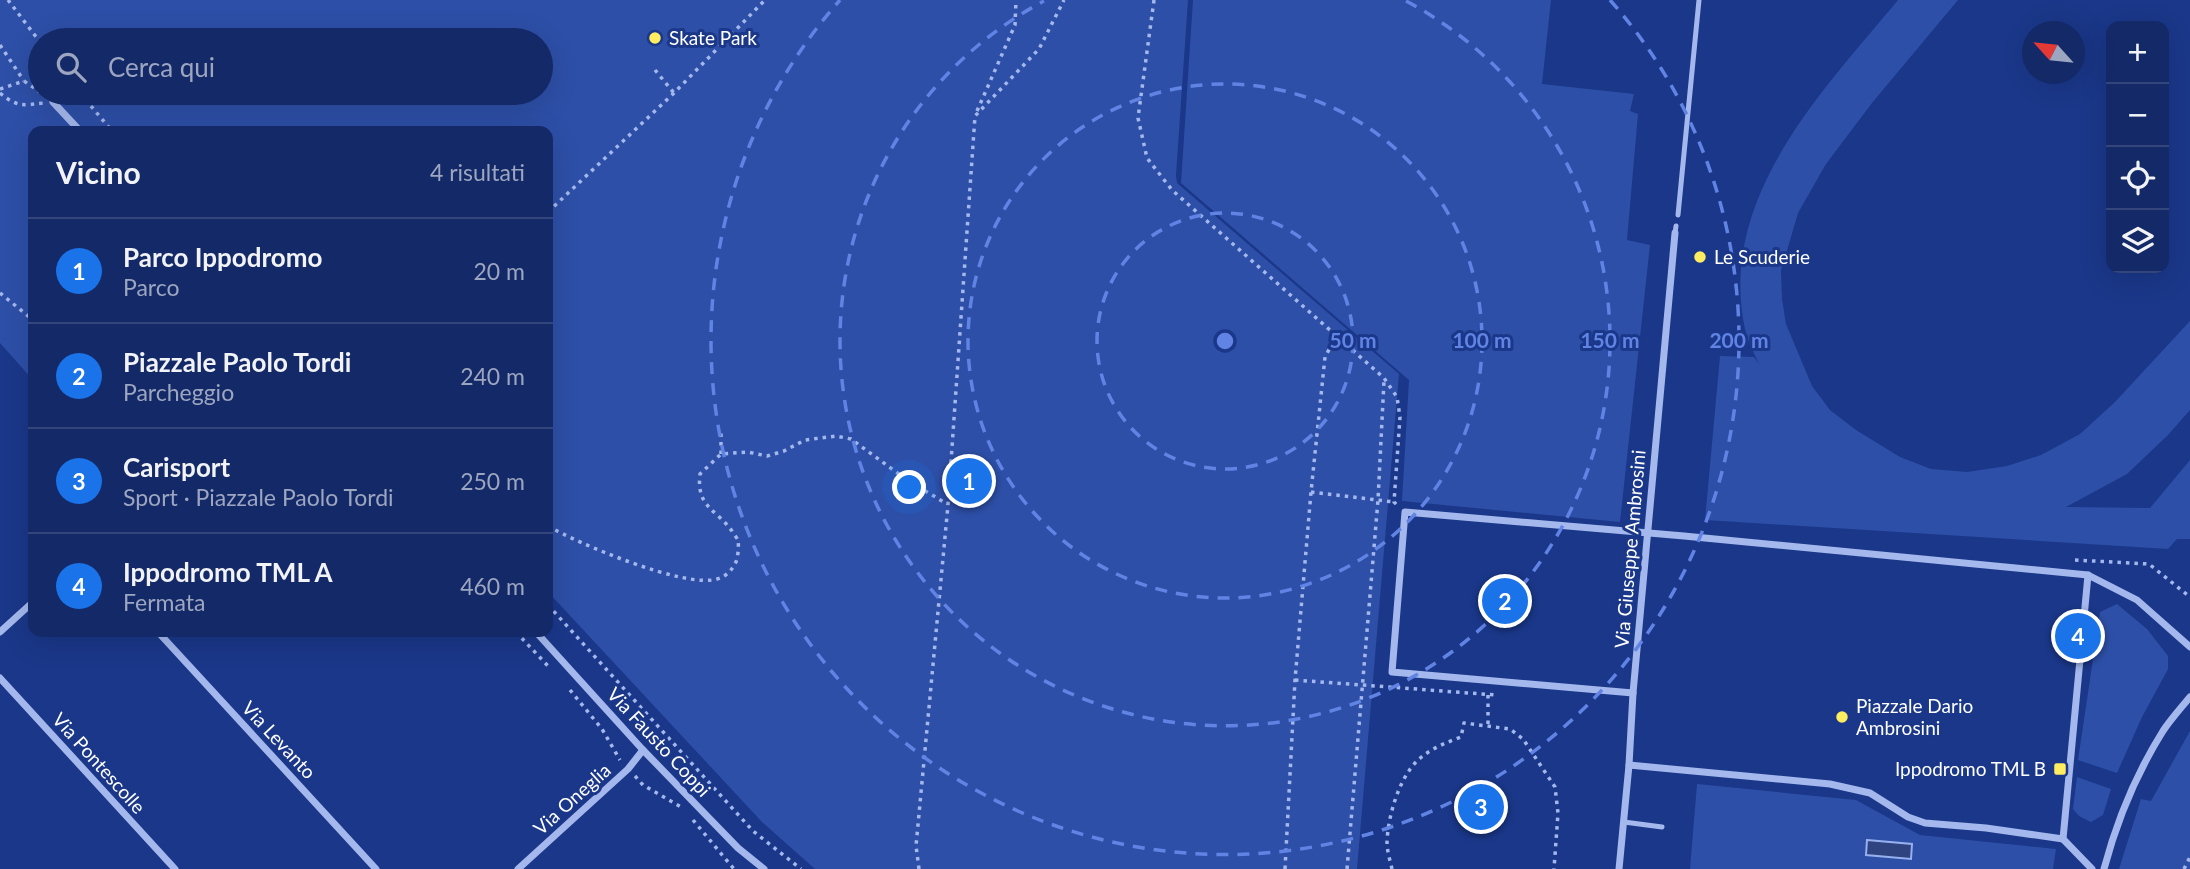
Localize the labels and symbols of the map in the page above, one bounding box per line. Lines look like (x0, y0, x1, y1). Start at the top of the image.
north arrow (2022, 21, 2085, 84)
place label: Skate Park (669, 26, 757, 49)
marker: Skate Park (647, 30, 663, 46)
place label: Le Scuderie (1714, 245, 1810, 268)
marker: Le Scuderie (1692, 249, 1708, 265)
text: 50 m (1329, 327, 1377, 352)
text: 100 m (1452, 327, 1512, 352)
text: 150 m (1580, 327, 1640, 352)
text: 200 m (1709, 327, 1769, 352)
centre of rings (1213, 329, 1237, 353)
street label: Via Giuseppe Ambrosini (1609, 449, 1650, 649)
pin: 1 (946, 455, 992, 507)
your location (892, 470, 926, 504)
pin: 2 (1482, 575, 1528, 627)
pin: 4 (2055, 610, 2101, 662)
street label: Via Fausto Coppi (603, 682, 716, 801)
place label: Piazzale Dario Ambrosini (1856, 694, 1973, 739)
street label: Via Levanto (238, 696, 321, 783)
street label: Via Pontescolle (48, 708, 151, 818)
marker: Piazzale Dario Ambrosini (1834, 709, 1850, 725)
place label: Ippodromo TML B (1895, 757, 2046, 780)
street label: Via Oneglia (528, 758, 615, 839)
marker: Ippodromo TML B (2052, 761, 2068, 777)
pin: 3 (1458, 781, 1504, 833)

